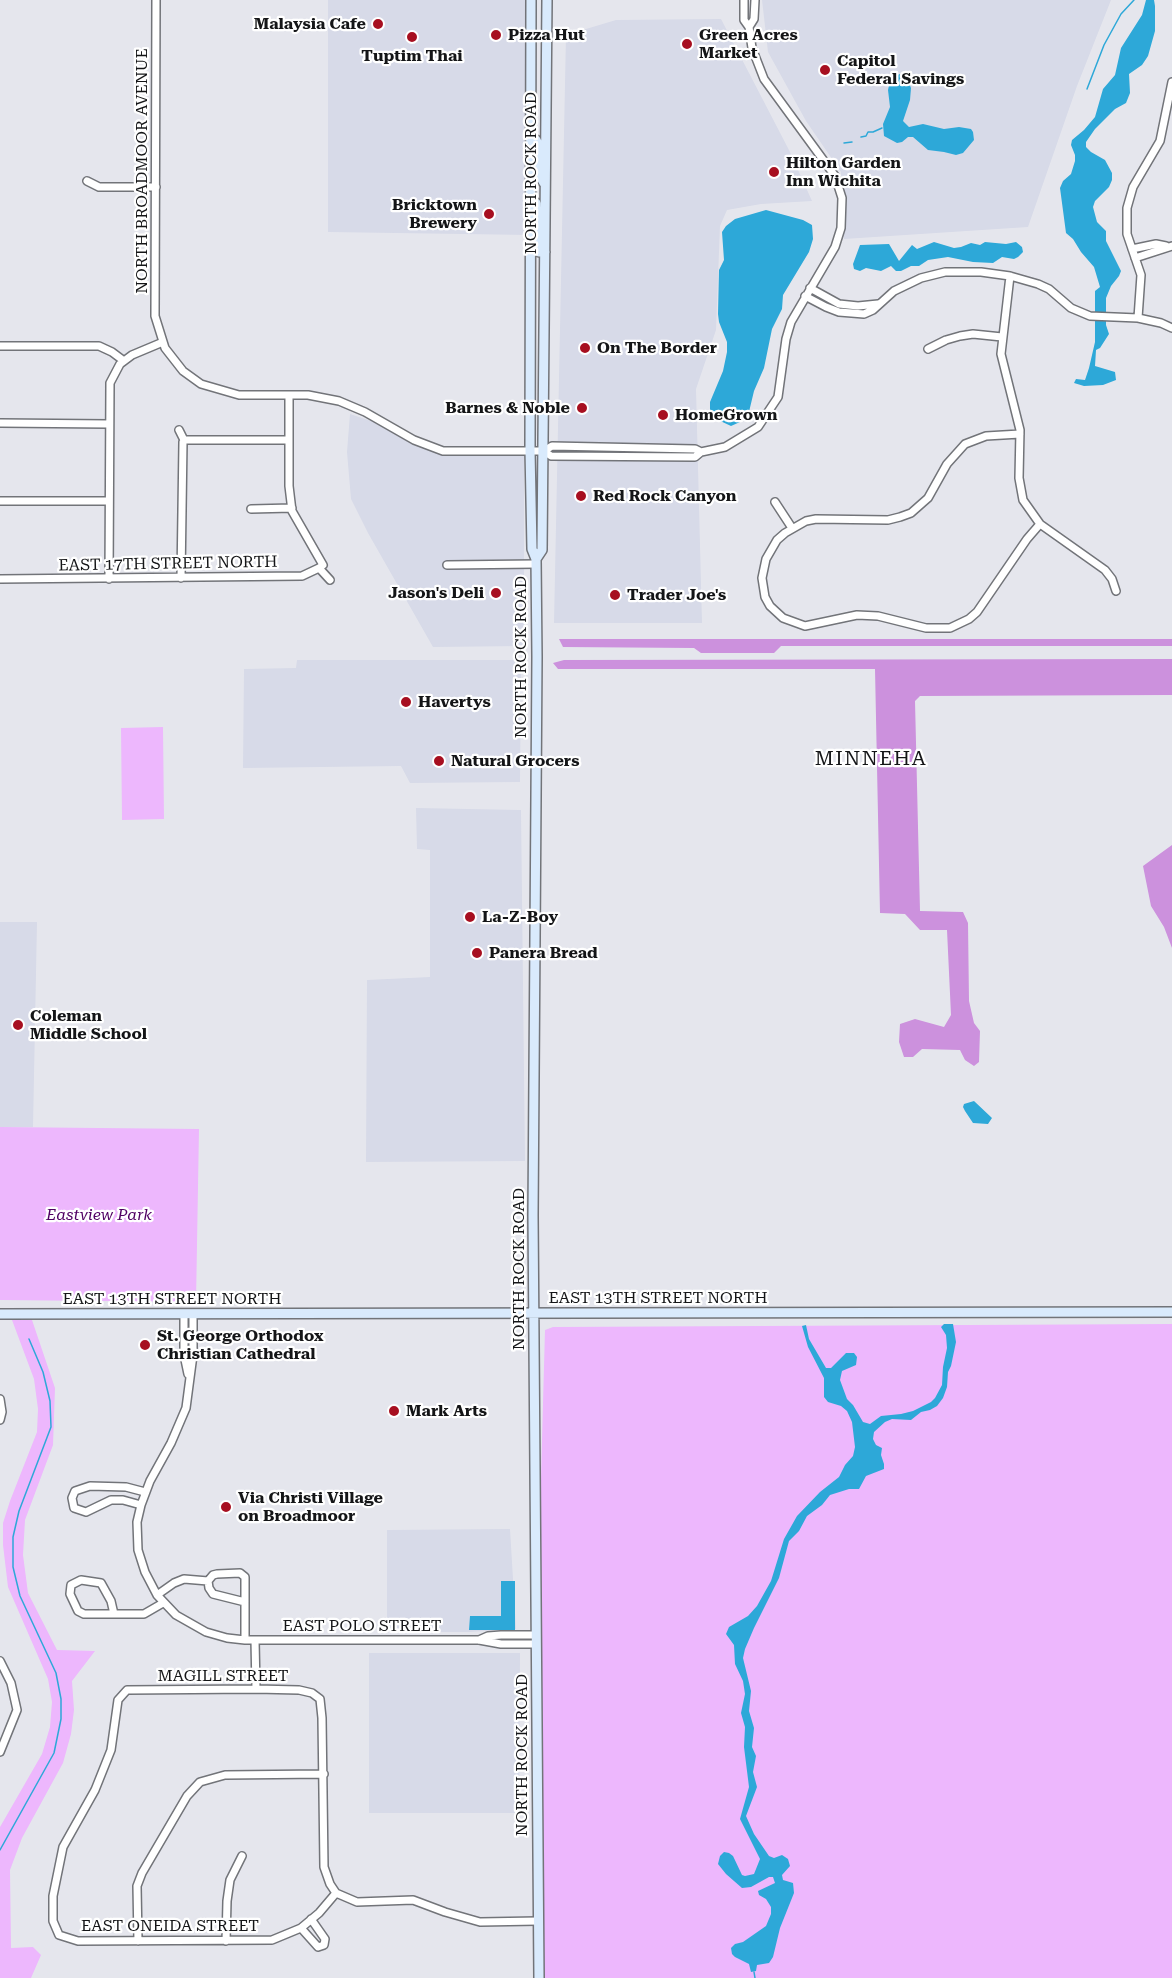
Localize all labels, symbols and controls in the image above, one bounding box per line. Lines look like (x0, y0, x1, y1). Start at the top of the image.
place label: Malaysia Cafe (254, 14, 366, 34)
marker: Malaysia Cafe (371, 17, 385, 31)
place label: Pizza Hut (508, 25, 585, 45)
place label: Green Acres Market (699, 25, 798, 63)
marker: Pizza Hut (489, 28, 503, 42)
marker: Tuptim Thai (405, 30, 419, 44)
marker: Green Acres Market (680, 37, 694, 51)
place label: Tuptim Thai (361, 46, 463, 66)
street label: NORTH BROADMOOR AVENUE (132, 48, 152, 294)
place label: Capitol Federal Savings (837, 51, 964, 89)
marker: Capitol Federal Savings (818, 63, 832, 77)
street label: NORTH ROCK ROAD (521, 92, 541, 254)
place label: Hilton Garden Inn Wichita (786, 153, 901, 191)
marker: Hilton Garden Inn Wichita (767, 165, 781, 179)
place label: Bricktown Brewery (392, 195, 477, 233)
marker: Bricktown Brewery (482, 207, 496, 221)
place label: On The Border (597, 338, 717, 358)
marker: On The Border (578, 341, 592, 355)
place label: Barnes & Noble (445, 398, 570, 418)
marker: Barnes & Noble (575, 401, 589, 415)
place label: HomeGrown (675, 405, 777, 425)
marker: HomeGrown (656, 408, 670, 422)
place label: Red Rock Canyon (593, 486, 737, 506)
marker: Red Rock Canyon (574, 489, 588, 503)
street label: EAST 17TH STREET NORTH (58, 552, 278, 576)
street label: NORTH ROCK ROAD (511, 576, 531, 738)
place label: Jason's Deli (388, 583, 484, 603)
place label: Trader Joe's (627, 585, 726, 605)
marker: Jason's Deli (489, 586, 503, 600)
marker: Trader Joe's (608, 588, 622, 602)
place label: Havertys (418, 692, 491, 712)
marker: Havertys (399, 695, 413, 709)
district label: MINNEHA (815, 747, 927, 771)
place label: Natural Grocers (451, 751, 579, 771)
marker: Natural Grocers (432, 754, 446, 768)
place label: La-Z-Boy (482, 907, 558, 927)
marker: La-Z-Boy (463, 910, 477, 924)
place label: Panera Bread (489, 943, 598, 963)
marker: Panera Bread (470, 946, 484, 960)
place label: Coleman Middle School (30, 1006, 147, 1044)
marker: Coleman Middle School (11, 1018, 25, 1032)
street label: NORTH ROCK ROAD (509, 1188, 529, 1350)
park label: Eastview Park (46, 1205, 152, 1225)
street label: EAST 13TH STREET NORTH (548, 1288, 768, 1308)
street label: EAST 13TH STREET NORTH (62, 1289, 282, 1309)
place label: St. George Orthodox Christian Cathedral (157, 1326, 323, 1364)
marker: St. George Orthodox Christian Cathedral (138, 1338, 152, 1352)
place label: Mark Arts (406, 1401, 487, 1421)
marker: Mark Arts (387, 1404, 401, 1418)
place label: Via Christi Village on Broadmoor (238, 1488, 383, 1526)
marker: Via Christi Village on Broadmoor (219, 1500, 233, 1514)
street label: EAST POLO STREET (283, 1616, 441, 1636)
street label: MAGILL STREET (158, 1666, 288, 1686)
street label: NORTH ROCK ROAD (512, 1674, 532, 1836)
street label: EAST ONEIDA STREET (81, 1916, 259, 1936)

